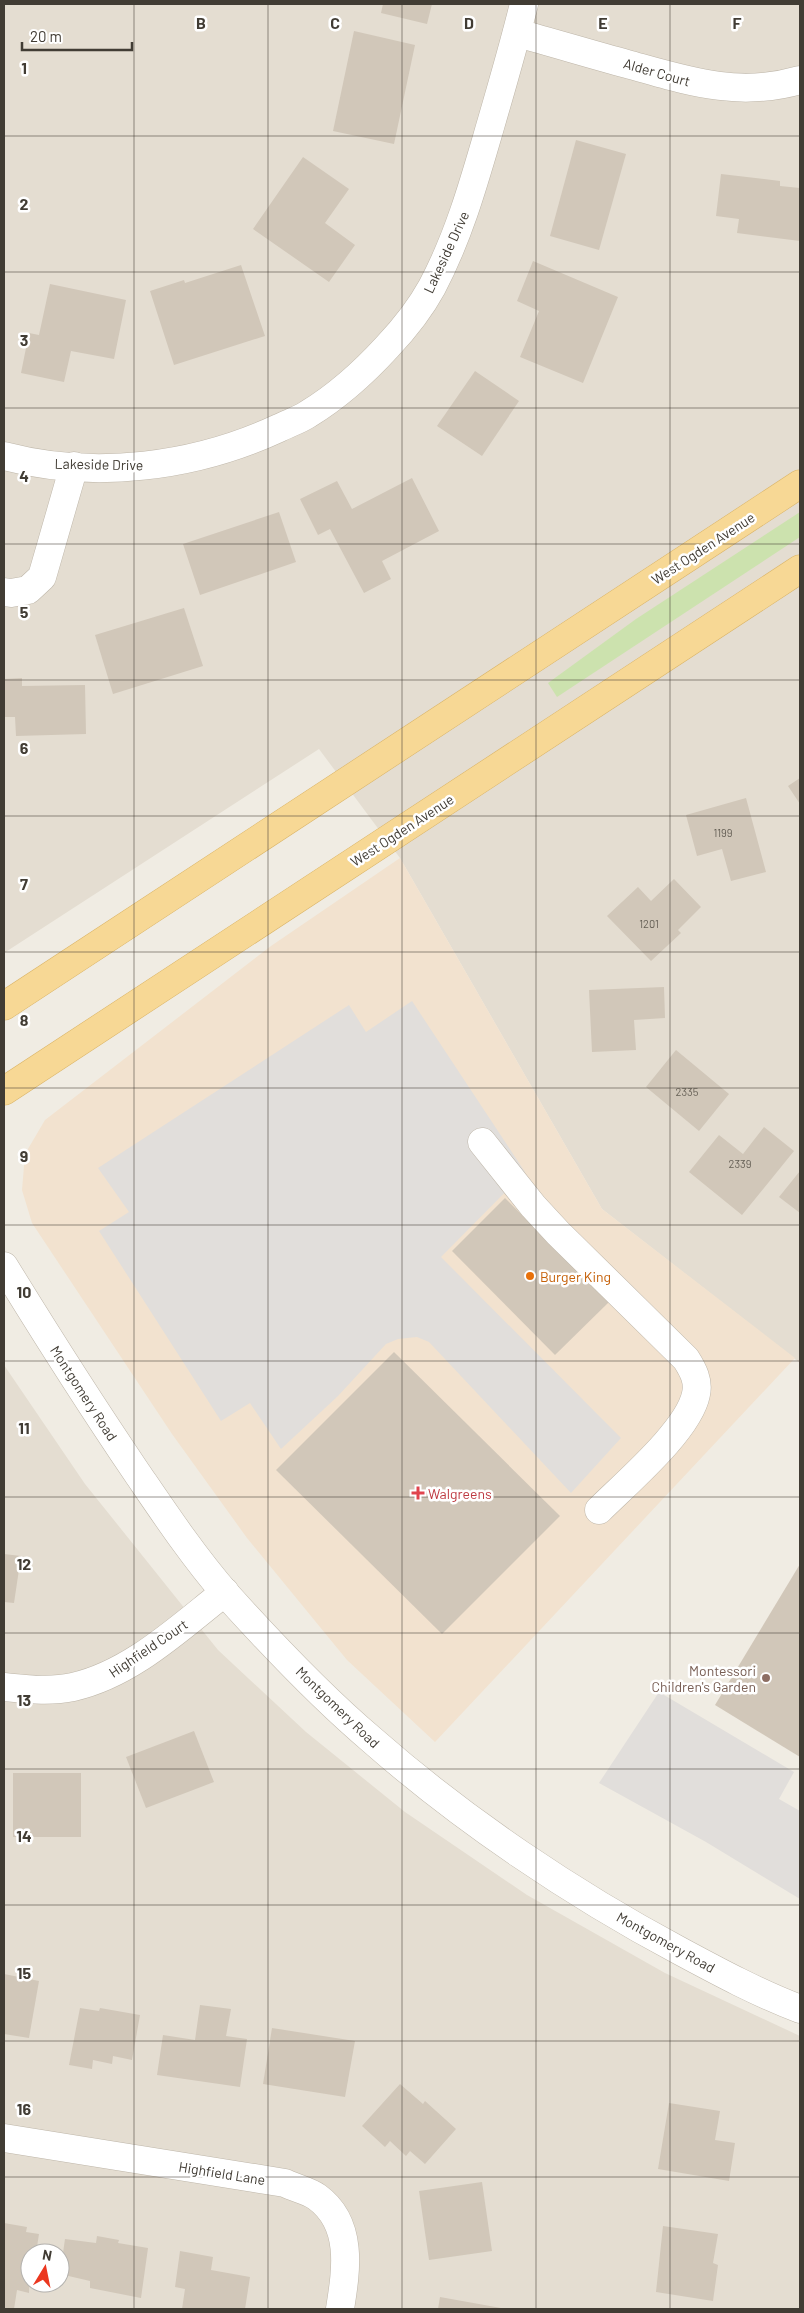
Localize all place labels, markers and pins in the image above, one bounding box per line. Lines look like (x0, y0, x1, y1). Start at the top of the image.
place label: Burger King (540, 1268, 611, 1285)
marker: Burger King (524, 1270, 536, 1282)
place label: Walgreens (428, 1485, 492, 1502)
marker: Walgreens (412, 1487, 424, 1499)
place label: Montessori Children's Garden (652, 1662, 756, 1695)
marker: Montessori Children's Garden (760, 1672, 772, 1684)

